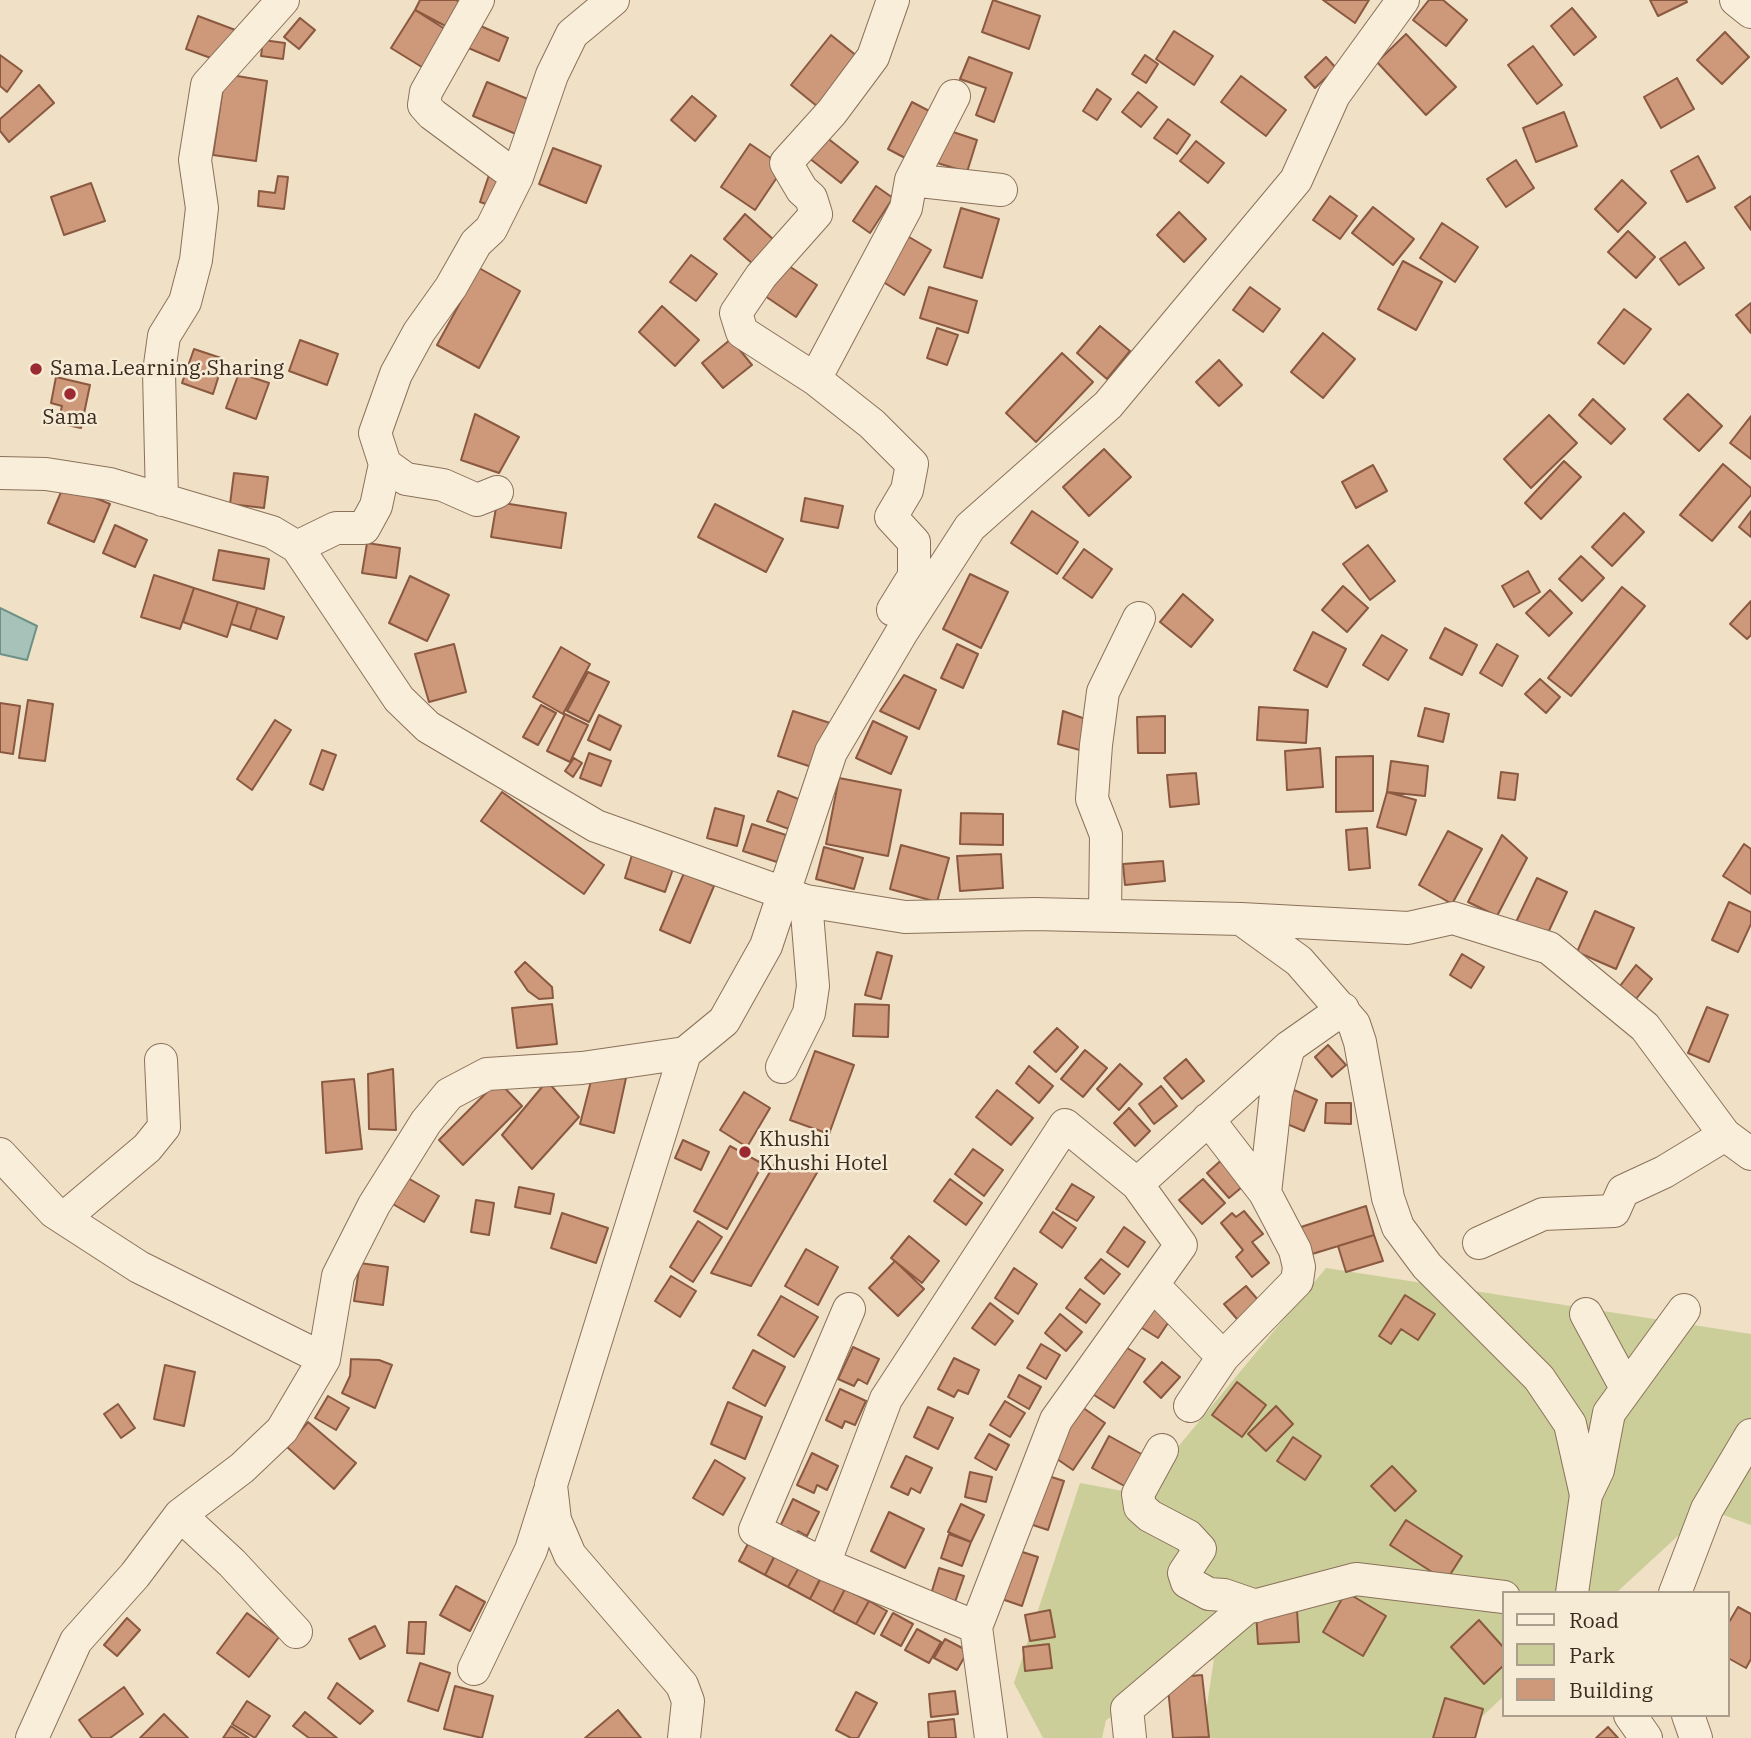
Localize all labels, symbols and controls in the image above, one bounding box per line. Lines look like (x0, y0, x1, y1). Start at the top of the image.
place label: Sama.Learning.Sharing (50, 356, 284, 382)
marker: Sama.Learning.Sharing (28, 361, 44, 377)
marker: Sama (62, 386, 78, 402)
place label: Sama (42, 405, 98, 431)
place label: Khushi Khushi Hotel (759, 1127, 888, 1177)
marker: Khushi Khushi Hotel (737, 1144, 753, 1160)
legend (1502, 1591, 1730, 1717)
text: Road (1569, 1606, 1619, 1634)
text: Park (1569, 1641, 1615, 1669)
text: Building (1569, 1676, 1653, 1704)

